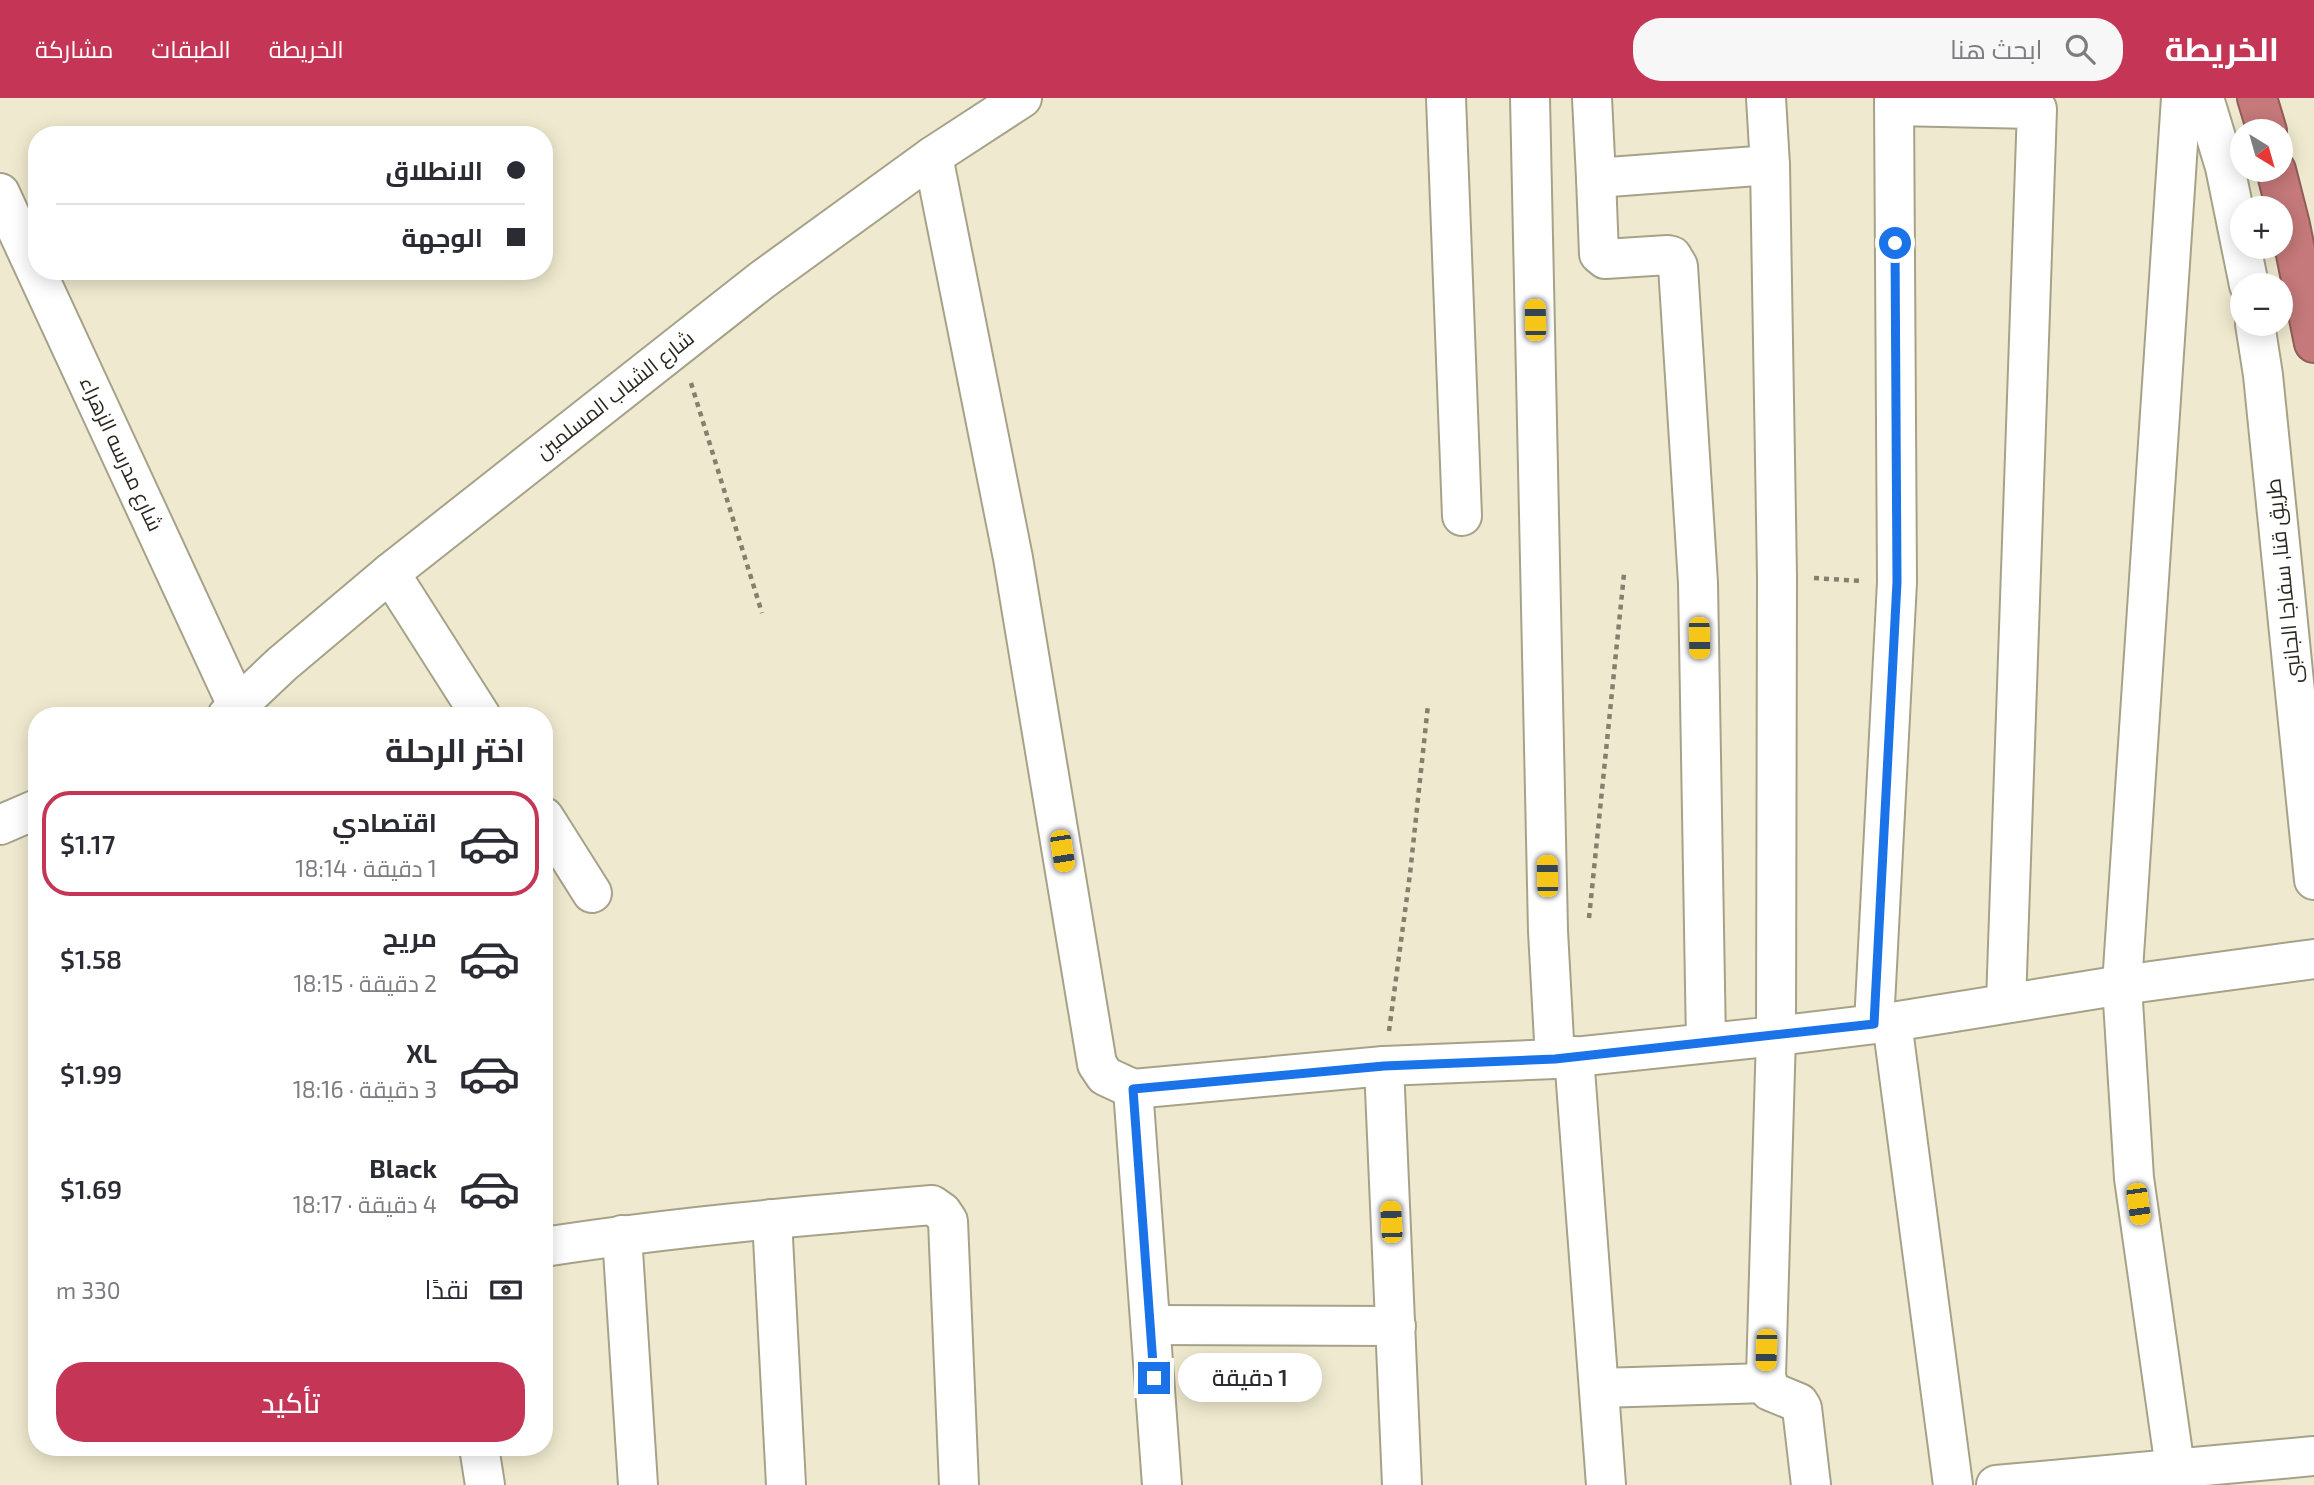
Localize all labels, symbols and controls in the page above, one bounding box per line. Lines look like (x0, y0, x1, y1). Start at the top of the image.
search box (1633, 18, 2123, 81)
text: الخريطة (2165, 28, 2279, 68)
icon: search (2061, 30, 2099, 68)
text: ابحث هنا (1950, 33, 2043, 64)
text: مشاركة (35, 34, 113, 63)
text: الطبقات (151, 34, 231, 63)
text: الخريطة (269, 34, 344, 63)
north arrow (2230, 119, 2292, 182)
map controls (2230, 119, 2293, 336)
text: الانطلاق (385, 154, 483, 185)
button: + (2230, 196, 2293, 259)
text: الوجهة (402, 221, 483, 252)
route start (1879, 227, 1911, 259)
button: − (2230, 273, 2293, 336)
car (1525, 299, 1546, 341)
street label: شارع الشباب المسلمين (530, 324, 700, 466)
street label: شارع مدرسه الزهراء (73, 372, 169, 536)
street label: طريق قنا, سفاجا الجانبى (2259, 477, 2308, 685)
car (1689, 617, 1710, 659)
text: اختر الرحلة (385, 730, 525, 768)
text: اقتصادي (332, 806, 437, 837)
icon: car (458, 812, 521, 875)
text: $1.17 (60, 828, 115, 859)
car (1049, 829, 1076, 873)
text: 1 دقيقة · 18:14 (295, 854, 437, 882)
car (1537, 855, 1558, 897)
text: مريح (382, 921, 437, 952)
icon: car (458, 927, 521, 990)
text: $1.58 (60, 943, 122, 974)
text: 2 دقيقة · 18:15 (293, 969, 437, 997)
text: XL (406, 1037, 437, 1068)
icon: car (458, 1042, 521, 1105)
text: $1.99 (60, 1058, 122, 1089)
text: 3 دقيقة · 18:16 (293, 1075, 437, 1103)
text: Black (369, 1152, 437, 1183)
icon: car (458, 1157, 521, 1220)
text: $1.69 (60, 1173, 122, 1204)
car (2125, 1182, 2152, 1226)
text: 4 دقيقة · 18:17 (293, 1190, 437, 1218)
car (1380, 1200, 1403, 1244)
icon: cash (487, 1271, 525, 1309)
text: نقدًا (425, 1273, 469, 1304)
text: 330 m (56, 1276, 121, 1304)
car (1755, 1329, 1778, 1371)
callout: 1 دقيقة (1178, 1354, 1322, 1402)
button: تأكيد (56, 1362, 525, 1442)
route end (1138, 1362, 1170, 1394)
text: 1 دقيقة (1212, 1363, 1288, 1391)

